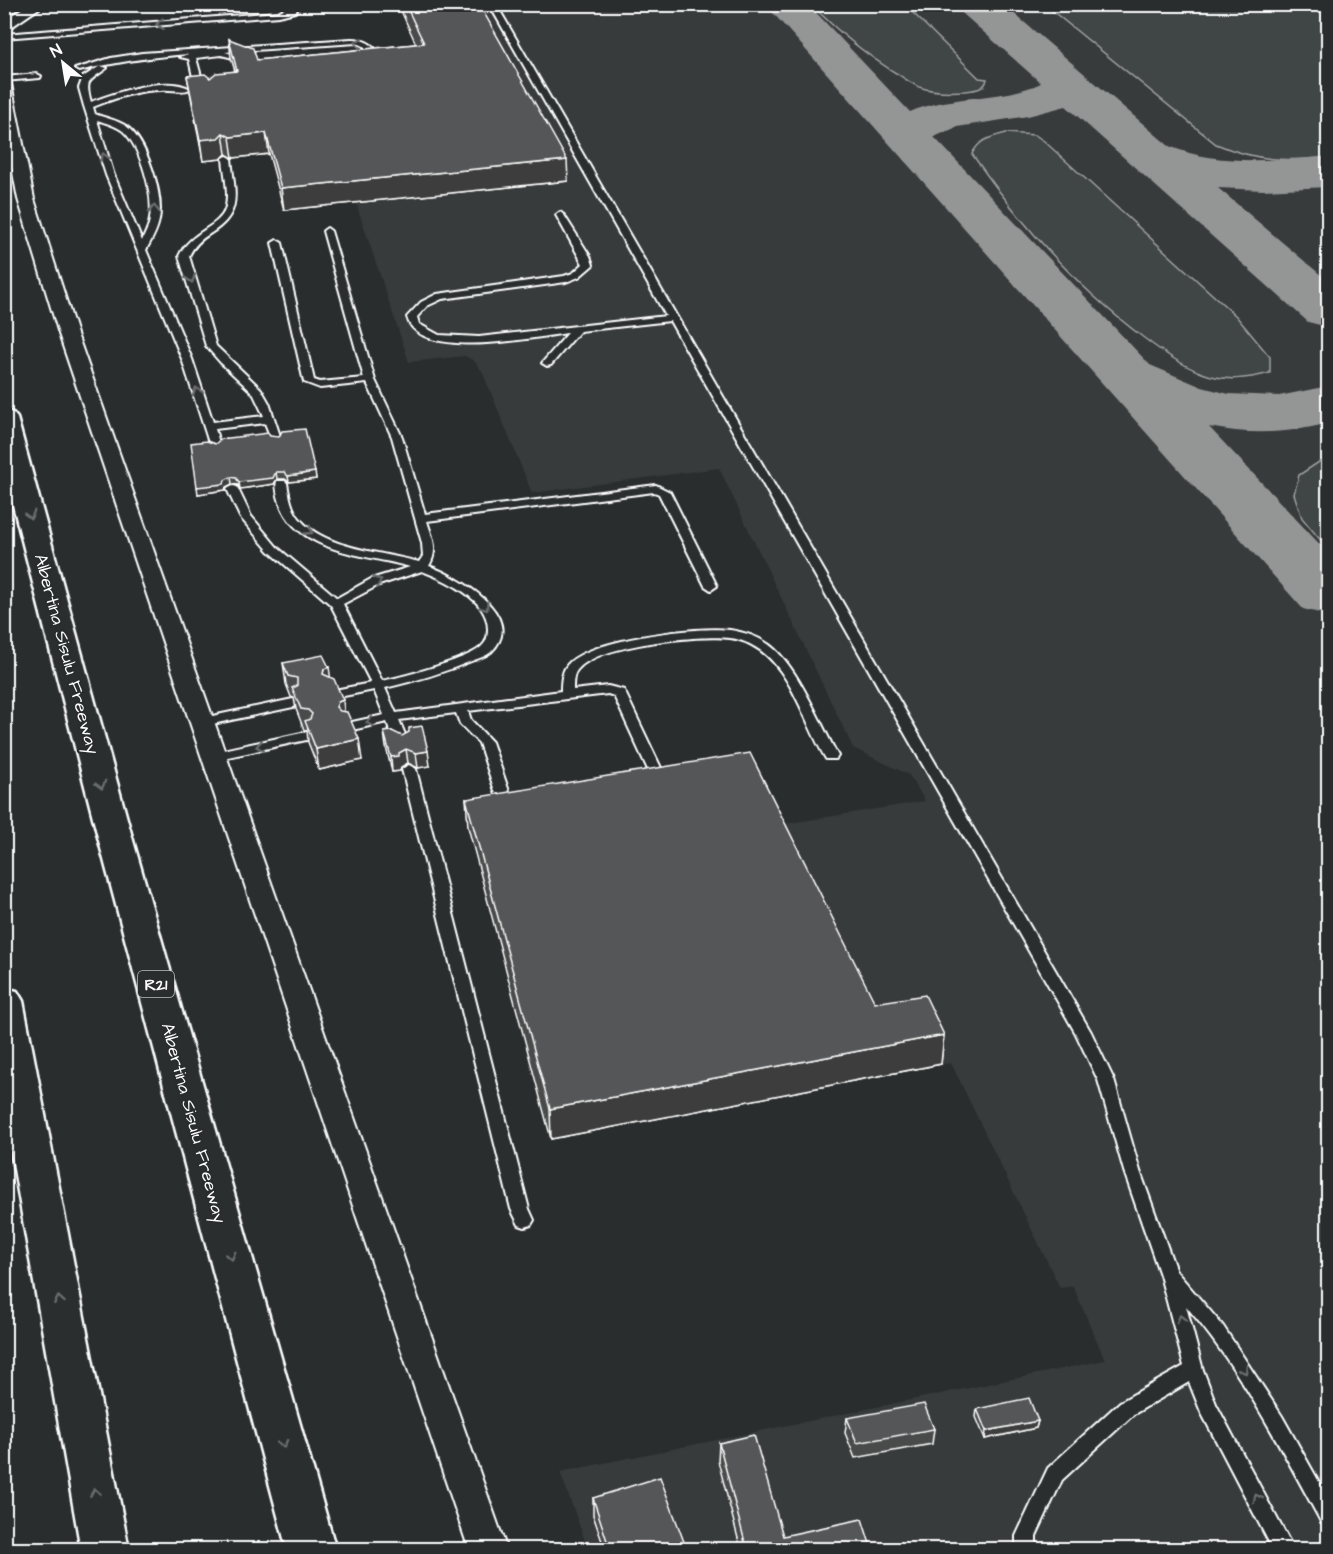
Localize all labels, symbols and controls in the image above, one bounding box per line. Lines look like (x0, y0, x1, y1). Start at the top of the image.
one-way arrow (156, 17, 165, 30)
north arrow (33, 33, 93, 93)
one-way arrow (353, 38, 363, 50)
text: N (46, 39, 66, 63)
one-way arrow (99, 152, 112, 163)
one-way arrow (147, 205, 160, 214)
one-way arrow (184, 273, 197, 284)
one-way arrow (192, 386, 204, 397)
one-way arrow (23, 509, 35, 520)
one-way arrow (303, 524, 314, 535)
street label: Albertina Sisulu Freeway (27, 551, 105, 758)
one-way arrow (371, 576, 382, 588)
one-way arrow (478, 601, 489, 612)
one-way arrow (366, 715, 376, 728)
one-way arrow (255, 739, 265, 752)
one-way arrow (94, 780, 107, 790)
road number: R21 (138, 971, 174, 997)
street label: Albertina Sisulu Freeway (154, 1020, 232, 1227)
one-way arrow (224, 1250, 236, 1261)
one-way arrow (54, 1296, 66, 1305)
one-way arrow (1175, 1314, 1188, 1324)
one-way arrow (1237, 1364, 1248, 1374)
one-way arrow (276, 1438, 288, 1449)
one-way arrow (89, 1487, 102, 1497)
one-way arrow (1253, 1493, 1264, 1504)

